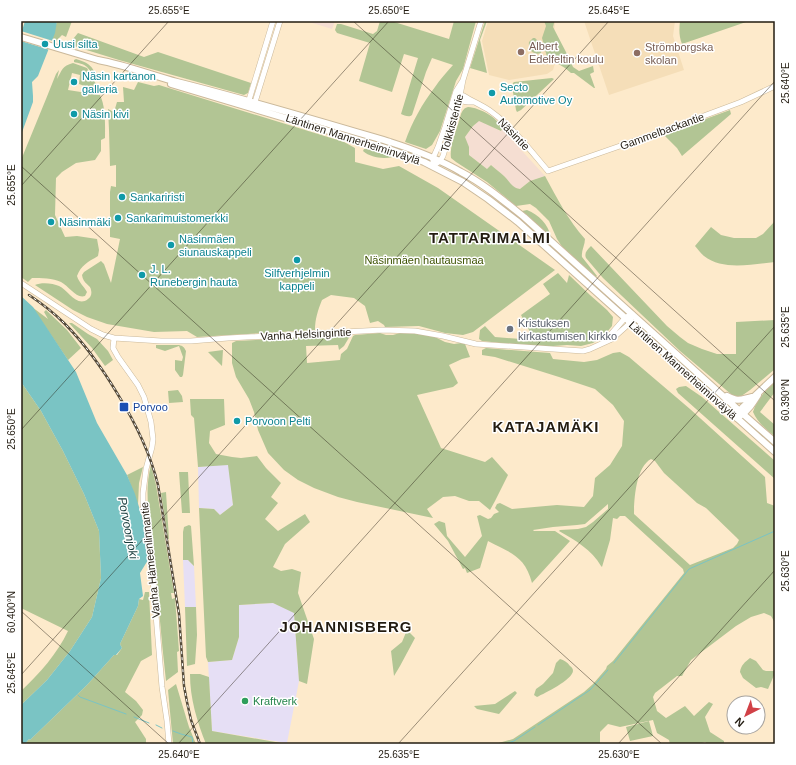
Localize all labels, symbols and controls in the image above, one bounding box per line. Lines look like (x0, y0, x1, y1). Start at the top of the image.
text: 25.655°E (148, 5, 190, 16)
text: 25.650°E (368, 5, 410, 16)
text: 25.645°E (588, 5, 630, 16)
place label: Uusi silta (53, 38, 99, 50)
marker: Uusi silta (40, 39, 50, 49)
place label: Albert Edelfeltin koulu (529, 40, 604, 65)
place label: Strömborgska skolan (645, 41, 714, 66)
marker: Albert Edelfeltin koulu (516, 47, 526, 57)
marker: Strömborgska skolan (632, 48, 642, 58)
text: 25.640°E (780, 62, 791, 104)
place label: Näsin kartanon galleria (82, 70, 156, 95)
marker: Näsin kartanon galleria (69, 77, 79, 87)
place label: Secto Automotive Oy (500, 81, 573, 106)
marker: Secto Automotive Oy (487, 88, 497, 98)
street label: Tolkkistentie (438, 93, 466, 153)
place label: Näsin kivi (82, 108, 129, 120)
marker: Näsin kivi (69, 109, 79, 119)
street label: Gammelbackantie (618, 110, 706, 152)
street label: Läntinen Mannerheiminväylä (284, 112, 423, 167)
street label: Näsintie (496, 116, 532, 152)
text: 25.655°E (6, 164, 17, 206)
place label: Sankariristi (130, 191, 184, 203)
marker: Sankariristi (117, 192, 127, 202)
place label: Sankarimuistomerkki (126, 212, 228, 224)
marker: Sankarimuistomerkki (113, 213, 123, 223)
place label: Näsinmäki (59, 216, 110, 228)
marker: Näsinmäki (46, 217, 56, 227)
district label: TATTARIMALMI (429, 229, 551, 246)
place label: Näsinmäen siunauskappeli (179, 233, 252, 258)
marker: Näsinmäen siunauskappeli (166, 240, 176, 250)
park label: Näsinmäen hautausmaa (364, 254, 484, 266)
marker: Silfverhjelmin kappeli (292, 255, 302, 265)
place label: J. L. Runebergin hauta (150, 263, 238, 288)
place label: Silfverhjelmin kappeli (264, 267, 330, 292)
marker: J. L. Runebergin hauta (137, 270, 147, 280)
text: 25.635°E (780, 306, 791, 348)
place label: Kristuksen kirkastumisen kirkko (518, 317, 617, 342)
street label: Läntinen Mannerheiminväylä (627, 318, 740, 422)
marker: Kristuksen kirkastumisen kirkko (505, 324, 515, 334)
street label: Vanha Helsingintie (260, 326, 352, 342)
text: 60.390°N (780, 379, 791, 421)
marker: Porvoo (118, 401, 130, 413)
place label: Porvoo (133, 401, 168, 413)
text: 25.650°E (6, 408, 17, 450)
place label: Porvoon Pelti (245, 415, 310, 427)
marker: Porvoon Pelti (232, 416, 242, 426)
district label: KATAJAMÄKI (493, 418, 599, 435)
water label: Porvoonjoki (115, 496, 141, 560)
street label: Vanha Hämeenlinnantie (138, 501, 162, 619)
text: 25.630°E (780, 550, 791, 592)
text: 60.400°N (6, 591, 17, 633)
district label: JOHANNISBERG (280, 618, 412, 635)
text: 25.645°E (6, 652, 17, 694)
place label: Kraftverk (253, 695, 298, 707)
north arrow (726, 695, 766, 735)
marker: Kraftverk (240, 696, 250, 706)
text: N (732, 715, 746, 730)
text: 25.640°E (158, 749, 200, 760)
text: 25.635°E (378, 749, 420, 760)
text: 25.630°E (598, 749, 640, 760)

